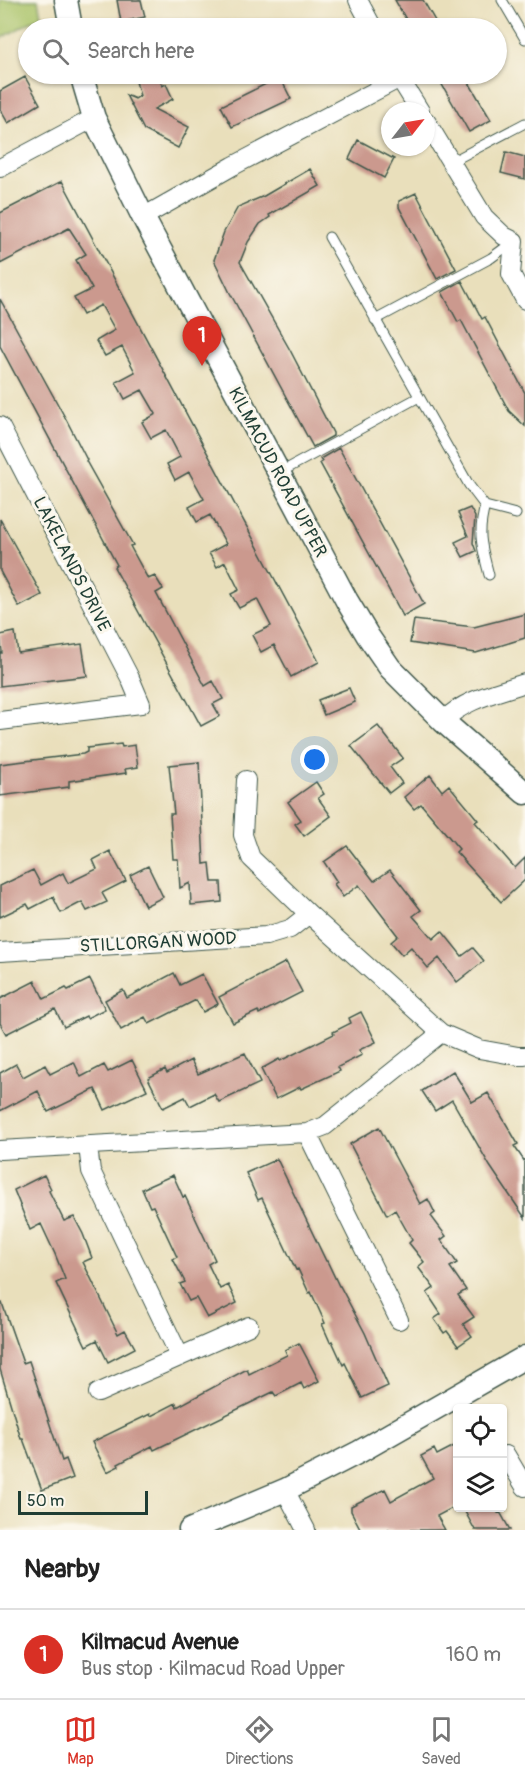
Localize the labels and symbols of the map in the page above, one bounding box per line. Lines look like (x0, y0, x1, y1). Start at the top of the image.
north arrow (381, 102, 435, 156)
pin: 1 (182, 316, 222, 366)
street label: KILMACUD ROAD UPPER (223, 383, 332, 561)
street label: LAKELANDS DRIVE (28, 493, 116, 636)
your location (300, 745, 329, 774)
street label: STILLORGAN WOOD (79, 927, 237, 958)
scale bar (18, 1488, 148, 1516)

